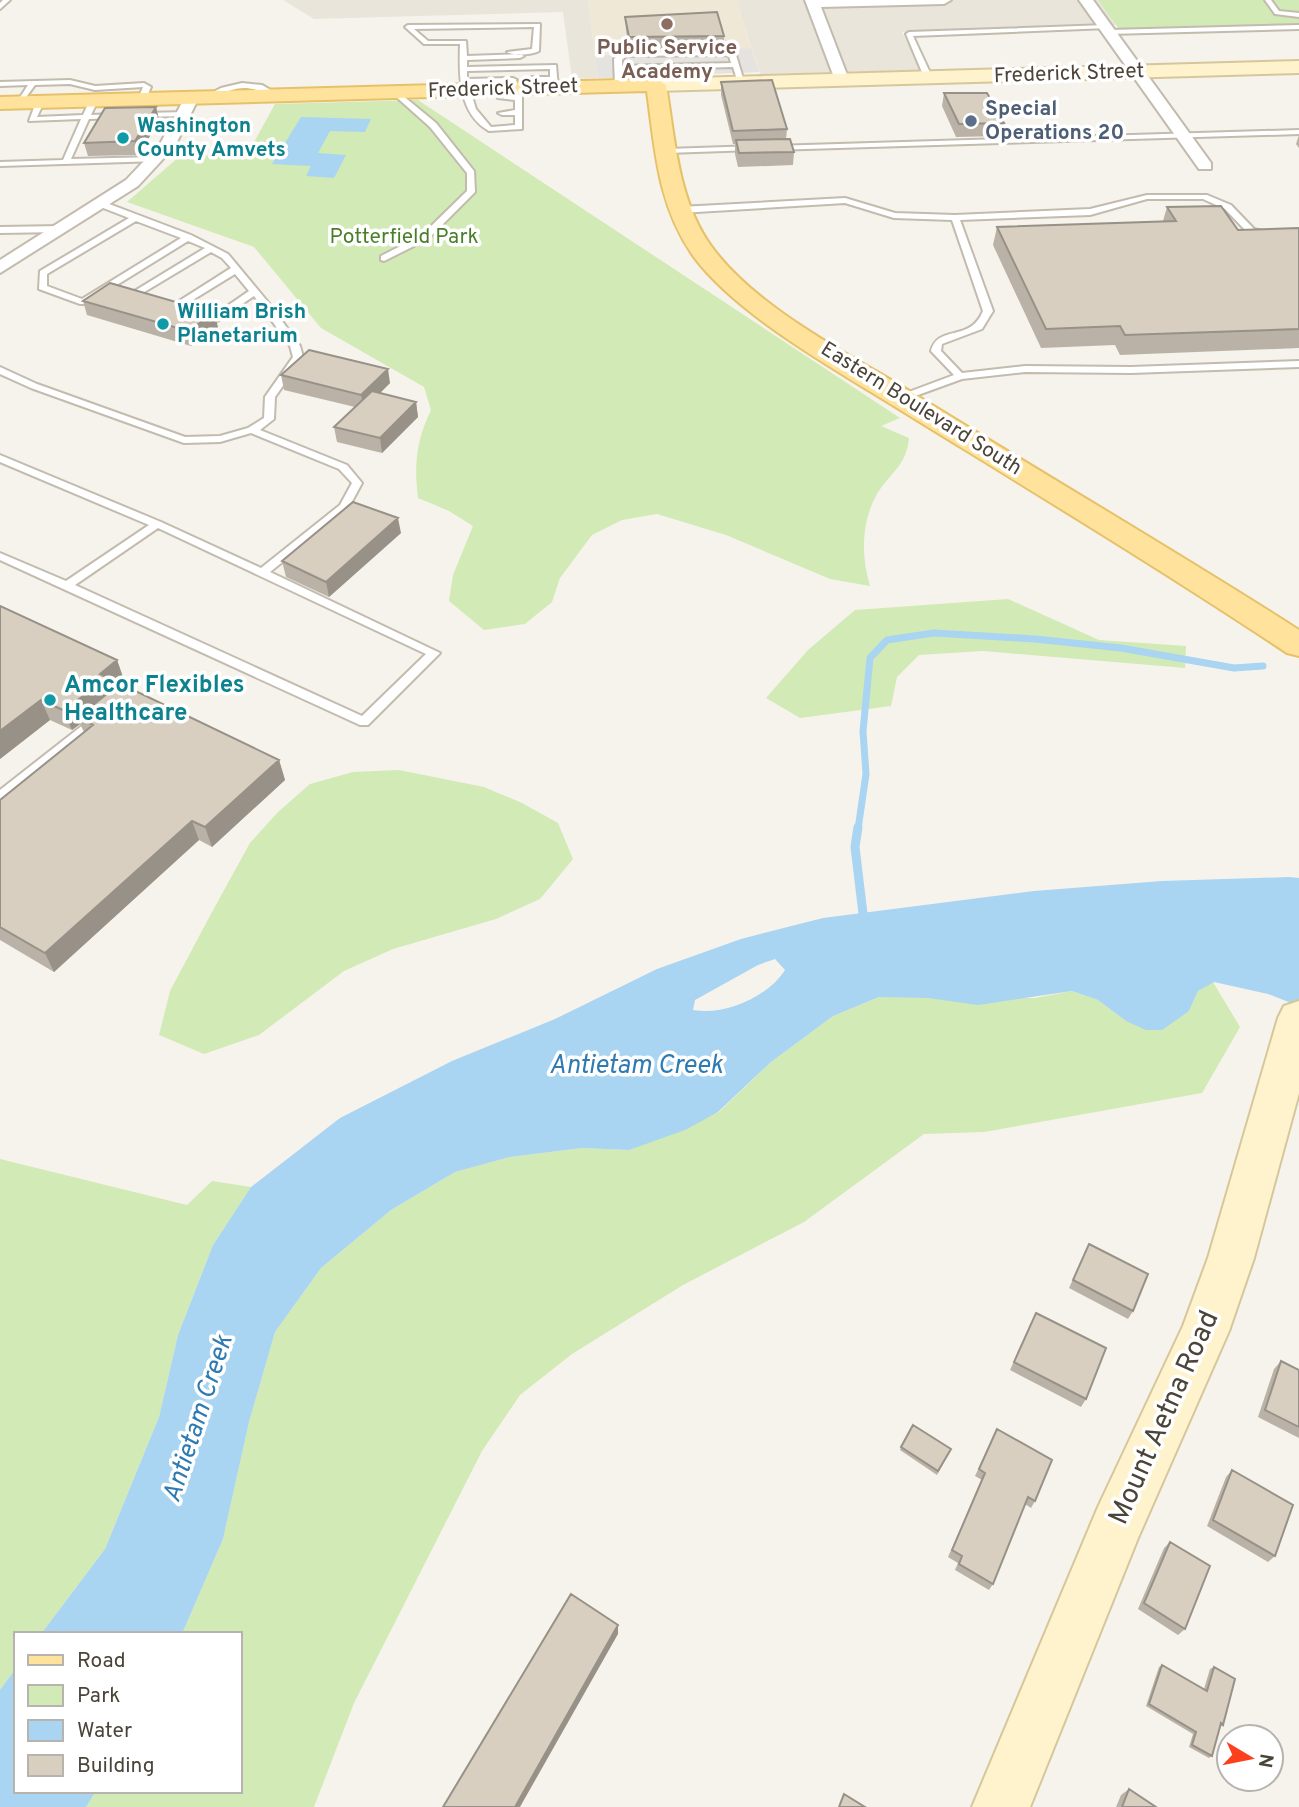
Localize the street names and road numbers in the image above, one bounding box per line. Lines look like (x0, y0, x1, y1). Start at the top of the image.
street label: Frederick Street (993, 58, 1145, 90)
street label: Frederick Street (427, 73, 579, 105)
street label: Eastern Boulevard South (815, 336, 1027, 482)
street label: Mount Aetna Road (1102, 1305, 1228, 1531)

